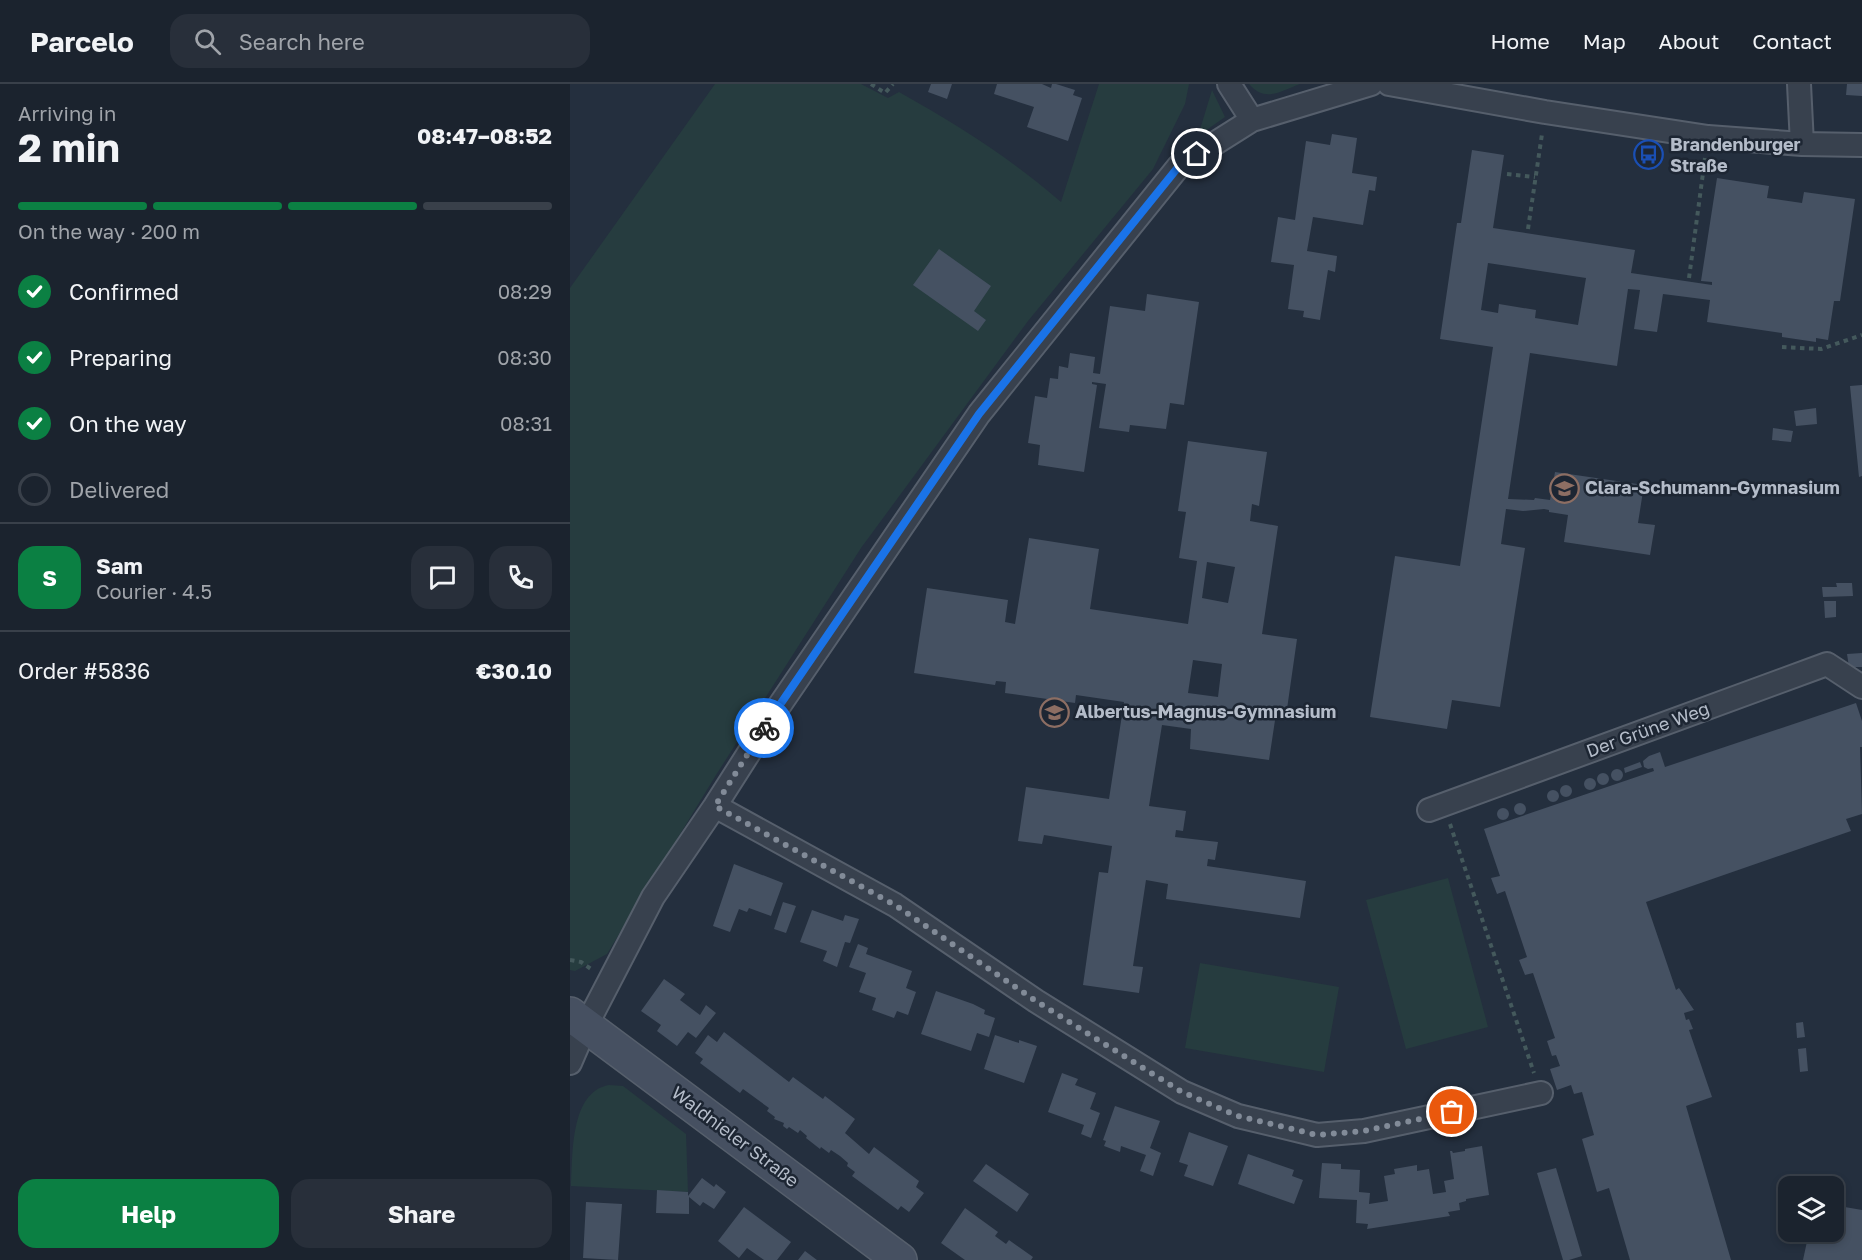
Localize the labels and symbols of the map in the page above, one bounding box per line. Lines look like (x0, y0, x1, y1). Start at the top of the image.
pin (1171, 128, 1222, 179)
place label: Brandenburger Straße (1670, 133, 1801, 176)
bus stop icon: Brandenburger Straße (1633, 139, 1665, 171)
school or university icon: Clara-Schumann-Gymnasium (1548, 472, 1580, 504)
place label: Clara-Schumann-Gymnasium (1585, 476, 1840, 498)
school or university icon: Albertus-Magnus-Gymnasium (1038, 696, 1070, 728)
street label: Der Grüne Weg (1583, 697, 1712, 761)
courier (734, 698, 794, 758)
place label: Albertus-Magnus-Gymnasium (1075, 700, 1336, 722)
street label: Waldnieler Straße (668, 1081, 804, 1191)
pin (1426, 1086, 1477, 1137)

